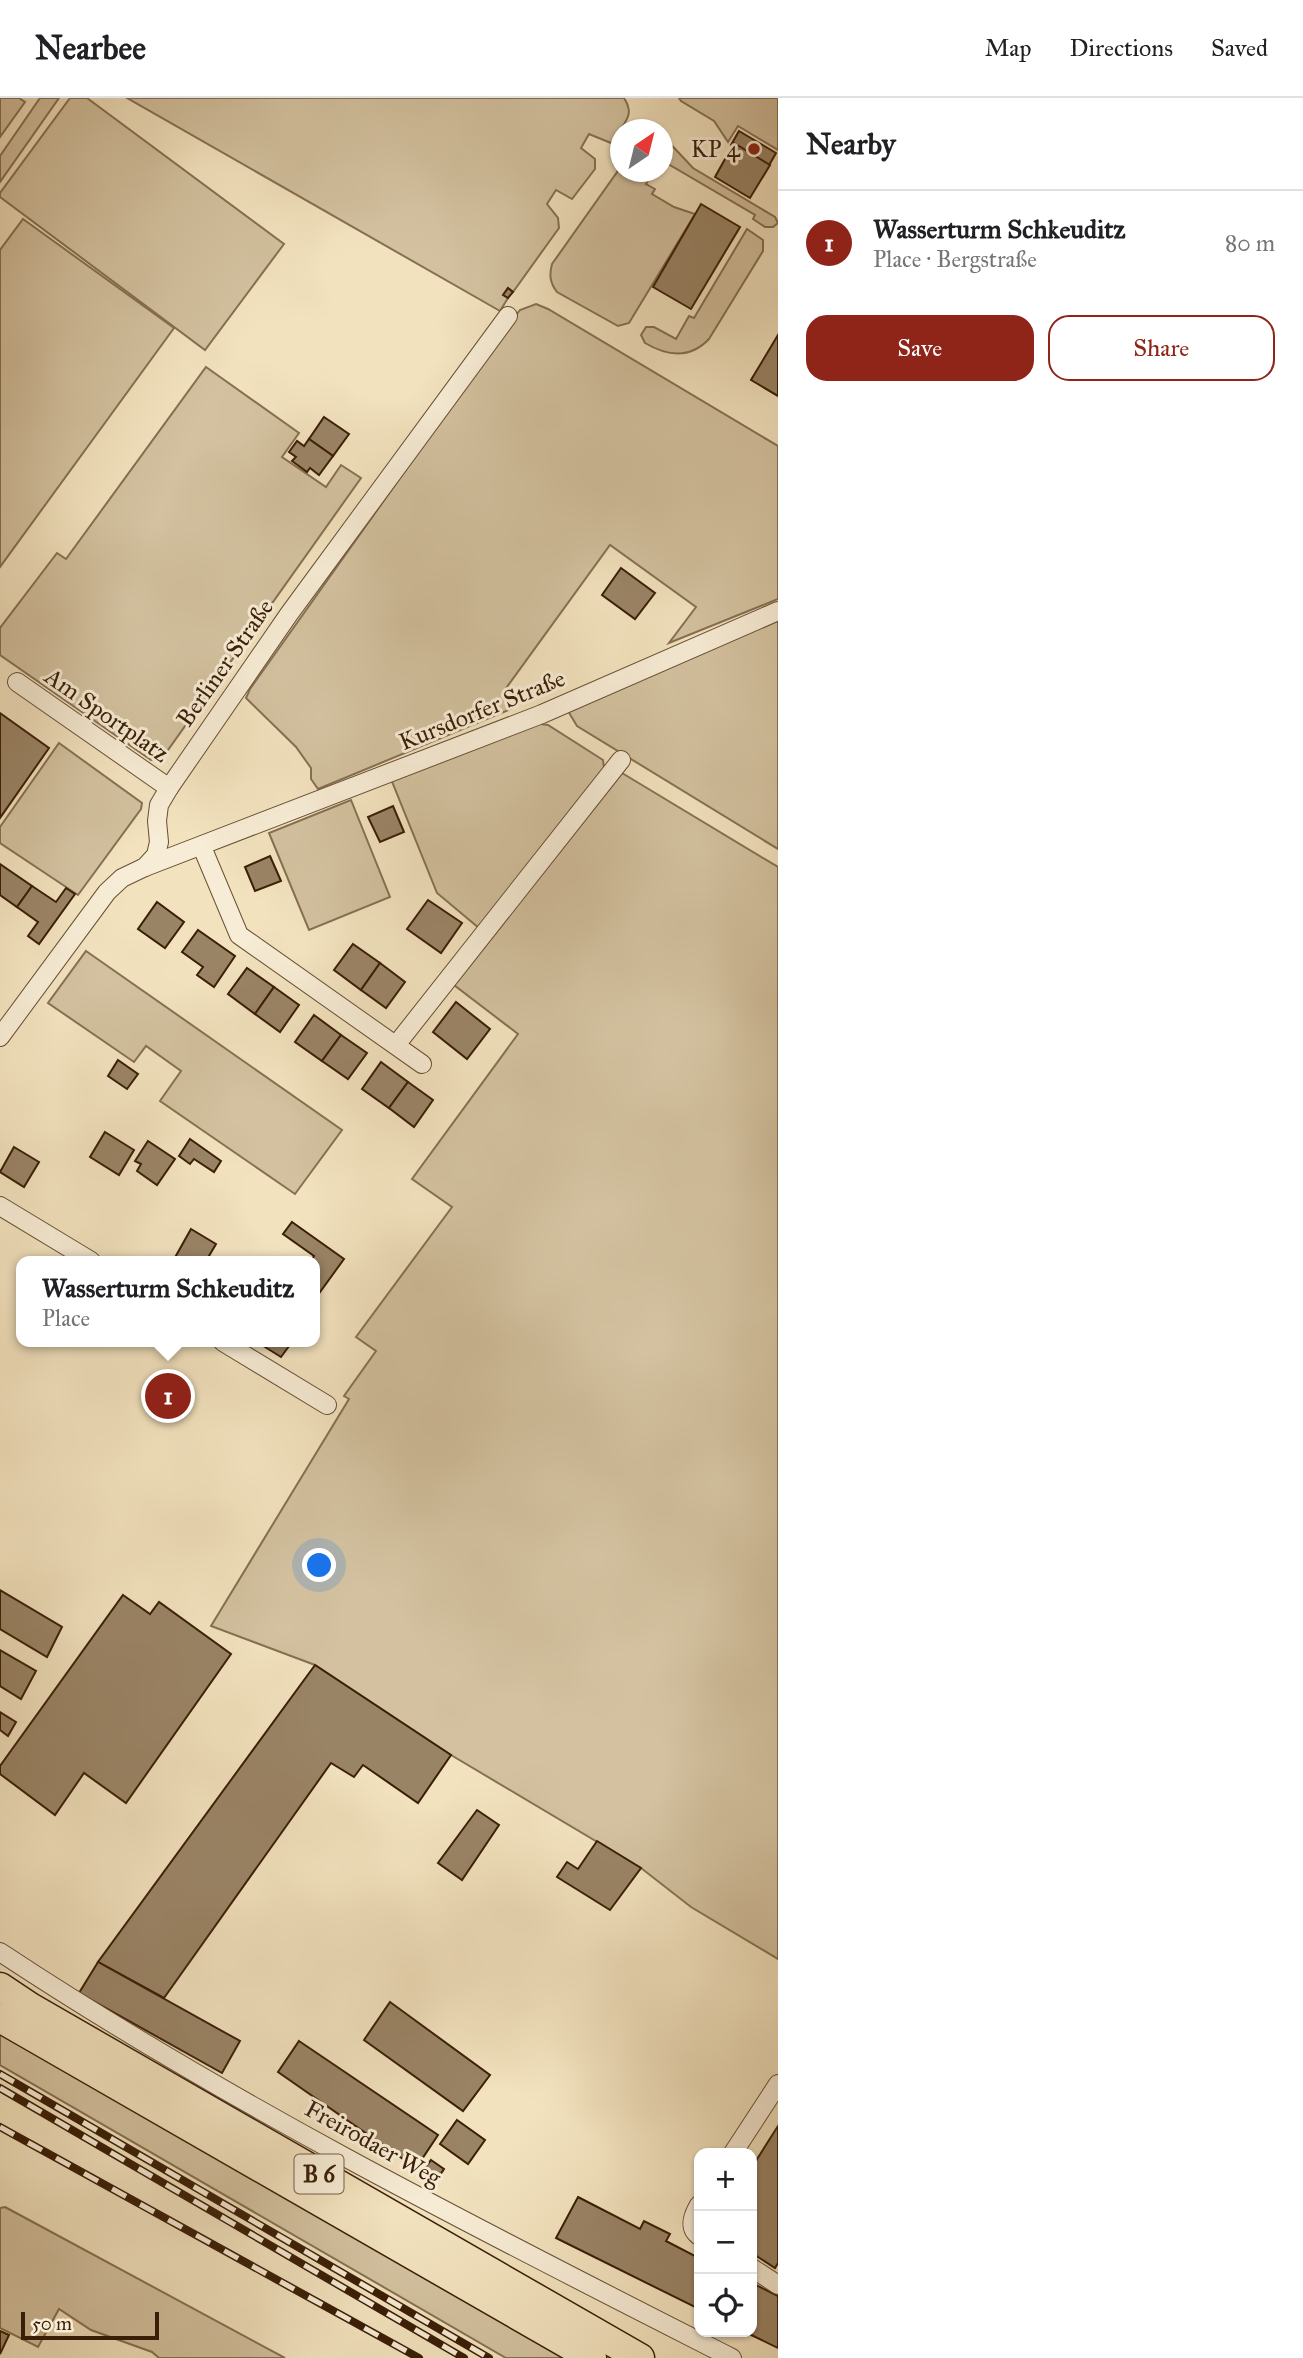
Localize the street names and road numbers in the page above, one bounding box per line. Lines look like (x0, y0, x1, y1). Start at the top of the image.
street label: Berliner Straße (170, 593, 280, 733)
street label: Am Sportplatz (38, 661, 175, 769)
street label: Kursdorfer Straße (395, 663, 569, 757)
street label: Freirodaer Weg (300, 2093, 447, 2193)
road number: B 6 (294, 2154, 344, 2194)

